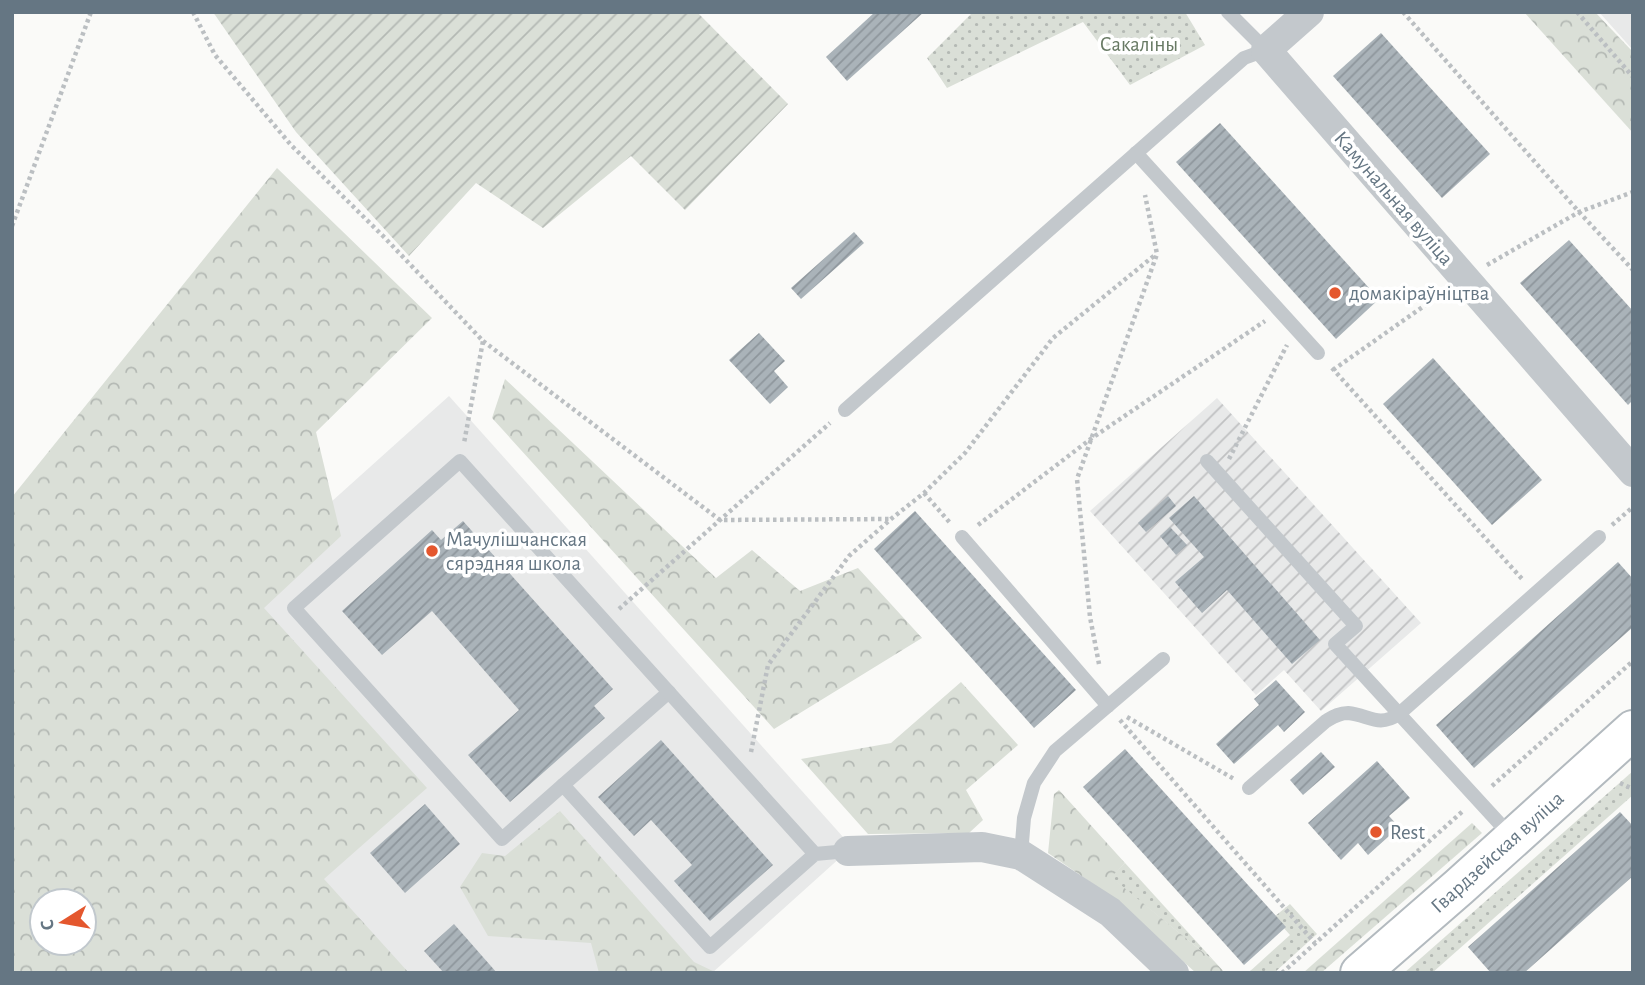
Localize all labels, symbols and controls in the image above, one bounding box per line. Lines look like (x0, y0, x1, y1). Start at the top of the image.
park label: Сакаліны (1100, 34, 1178, 55)
street label: Камунальная вуліца (1330, 127, 1457, 270)
place label: домакіраўніцтва (1349, 283, 1490, 304)
marker: домакіраўніцтва (1327, 285, 1343, 301)
place label: Мачулішчанская сярэдняя школа (446, 529, 587, 574)
marker: Мачулішчанская сярэдняя школа (424, 543, 440, 559)
street label: Гвардзейская вуліца (1427, 787, 1568, 917)
place label: Rest (1390, 822, 1425, 843)
marker: Rest (1368, 824, 1384, 840)
north arrow (28, 887, 98, 957)
text: С (37, 918, 58, 932)

